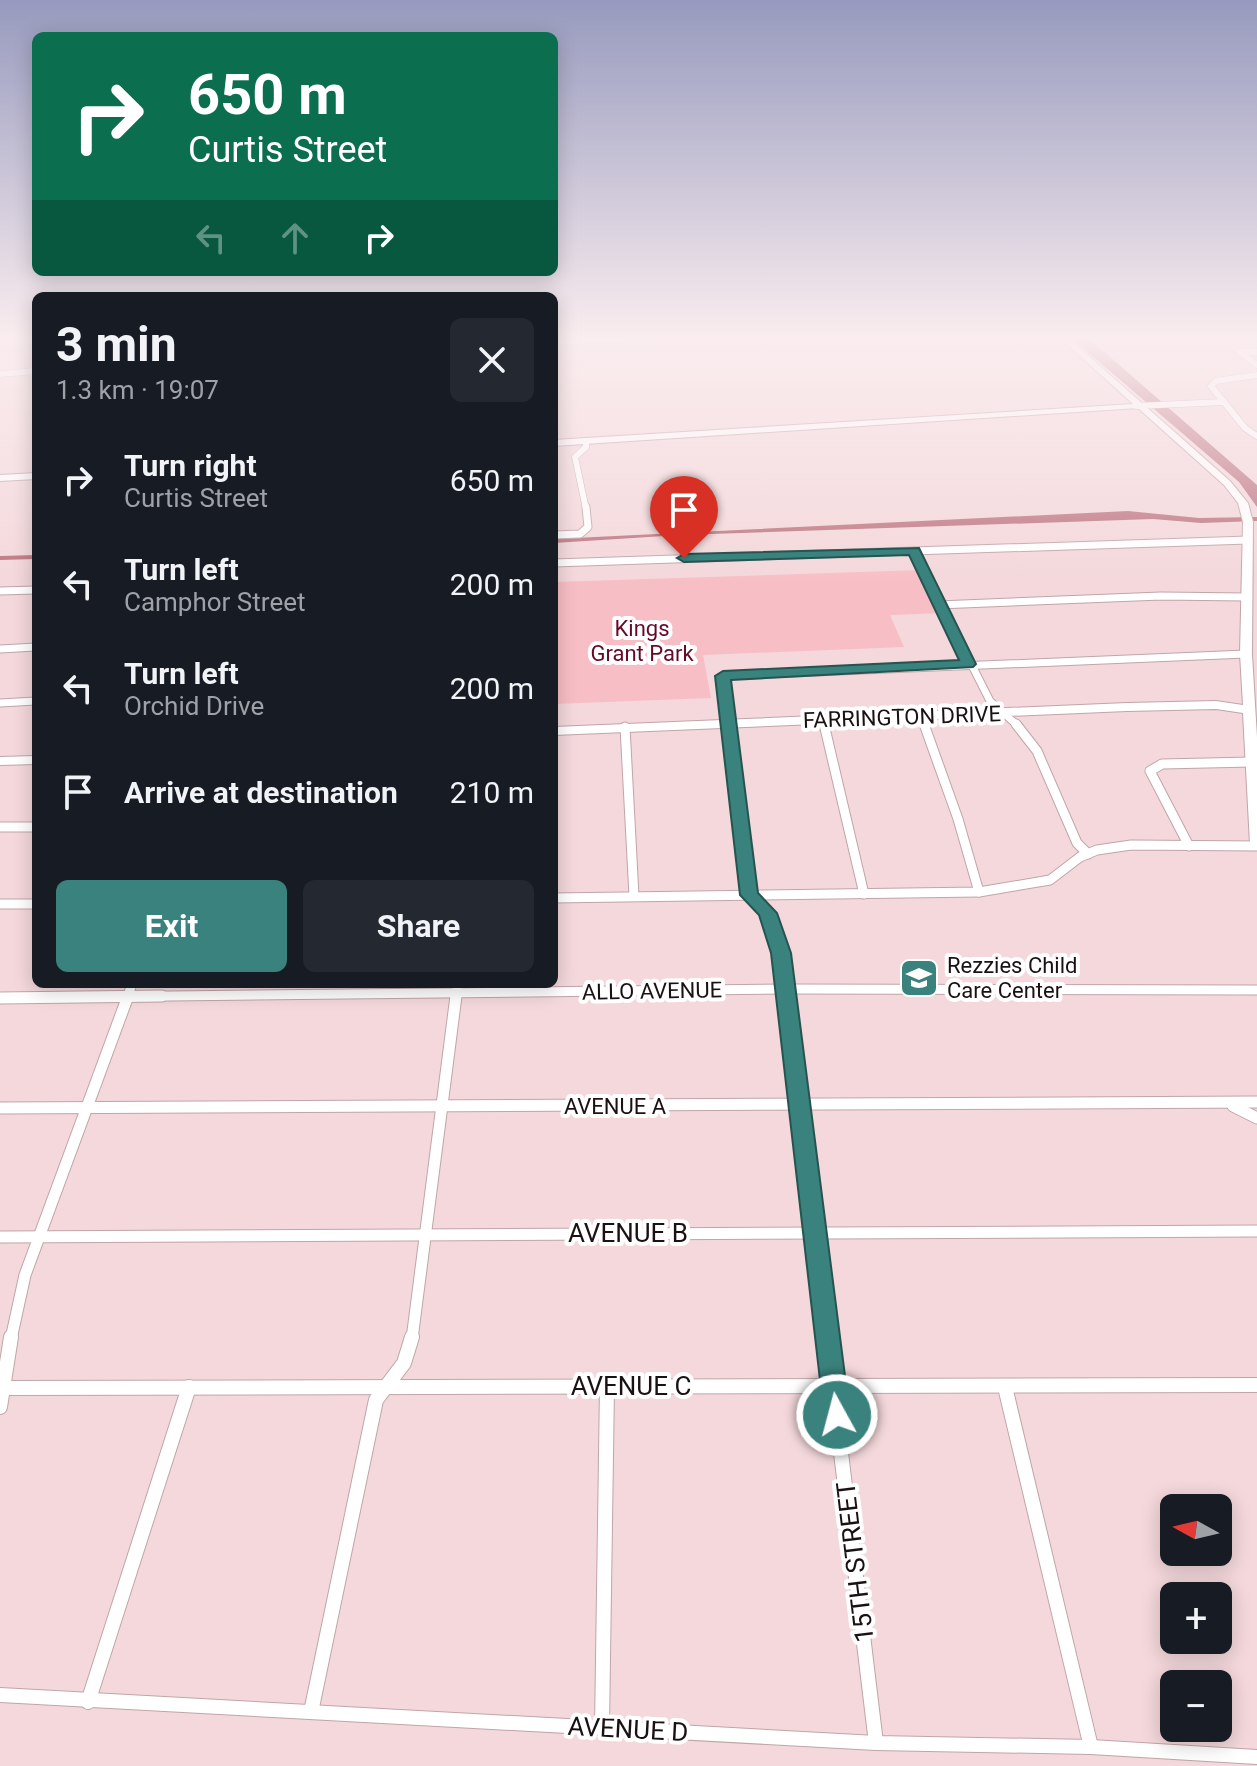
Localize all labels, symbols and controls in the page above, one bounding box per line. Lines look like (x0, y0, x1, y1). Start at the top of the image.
text: 650 m (188, 62, 347, 128)
icon: right (56, 64, 160, 168)
text: Curtis Street (188, 129, 387, 171)
icon: left (189, 216, 233, 260)
icon: ahead (273, 216, 317, 260)
icon: right (357, 216, 401, 260)
text: 3 min (56, 316, 177, 373)
button: close (450, 318, 534, 402)
text: 1.3 km · 19:07 (56, 375, 219, 405)
text: Turn right (124, 448, 257, 483)
icon: right (56, 458, 100, 502)
text: 650 m (450, 463, 534, 498)
pin (650, 476, 718, 558)
text: Curtis Street (124, 483, 268, 513)
icon: arrive (662, 488, 706, 532)
text: Turn left (124, 552, 239, 587)
icon: left (56, 562, 100, 606)
text: 200 m (450, 567, 534, 602)
text: Camphor Street (124, 587, 305, 617)
park label: Kings Grant Park (590, 616, 694, 666)
text: Turn left (124, 656, 239, 691)
icon: left (56, 666, 100, 710)
text: 200 m (450, 671, 534, 706)
text: Orchid Drive (124, 691, 264, 721)
street label: FARRINGTON DRIVE (803, 701, 1001, 733)
icon: arrive (56, 770, 100, 814)
text: Arrive at destination (124, 775, 398, 810)
text: 210 m (450, 775, 534, 810)
button: Exit (56, 880, 287, 972)
button: Share (303, 880, 534, 972)
place label: Rezzies Child Care Center (947, 953, 1077, 1003)
school or university icon: Rezzies Child Care Center (898, 957, 940, 999)
street label: ALLO AVENUE (582, 977, 722, 1005)
street label: AVENUE A (564, 1094, 667, 1119)
street label: AVENUE B (568, 1218, 688, 1248)
street label: AVENUE C (571, 1371, 691, 1401)
position arrow (795, 1373, 879, 1457)
street label: 15TH STREET (830, 1480, 880, 1644)
north arrow (1160, 1494, 1232, 1566)
map controls (1160, 1494, 1232, 1742)
button: + (1160, 1582, 1232, 1654)
button: − (1160, 1670, 1232, 1742)
street label: AVENUE D (567, 1711, 689, 1747)

